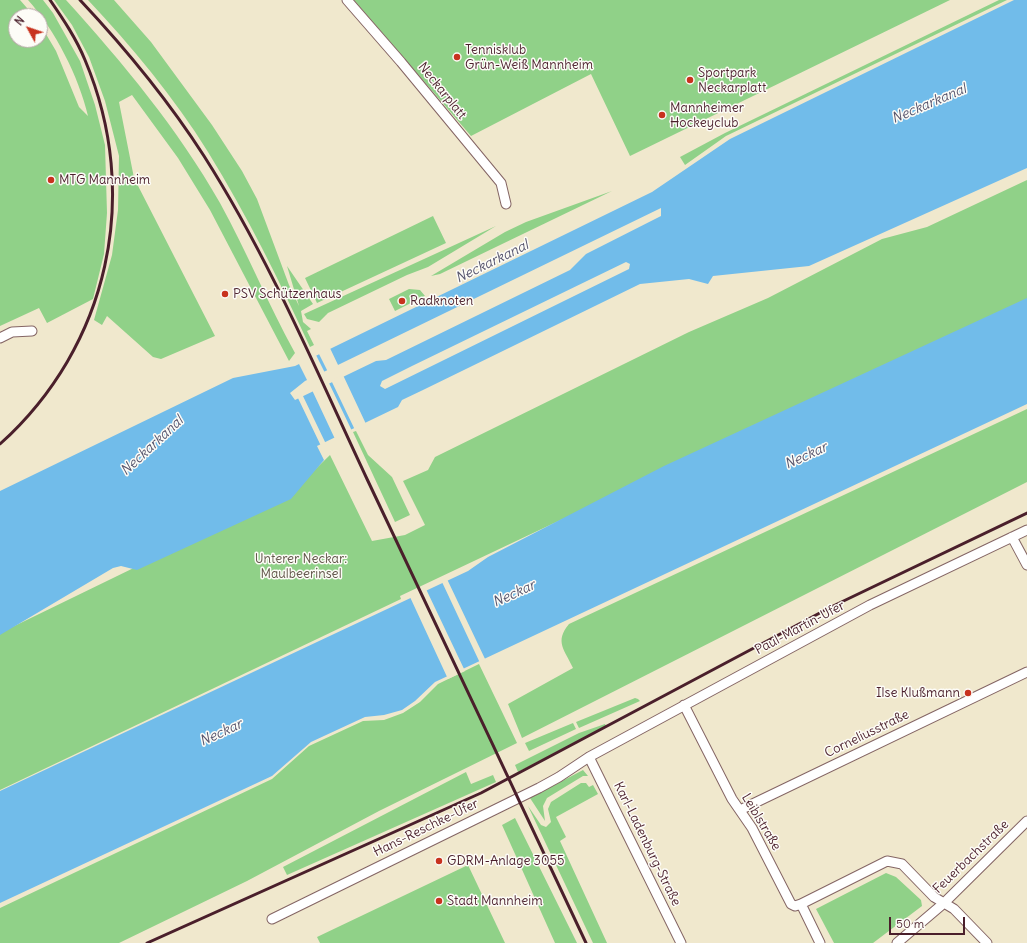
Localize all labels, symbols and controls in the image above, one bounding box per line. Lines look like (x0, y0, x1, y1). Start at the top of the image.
north arrow (8, 8, 48, 48)
text: N (12, 14, 27, 28)
place label: Tennisklub Grün-Weiß Mannheim (465, 42, 593, 73)
marker: Tennisklub Grün-Weiß Mannheim (452, 52, 462, 62)
street label: Neckarplatt (414, 60, 470, 122)
place label: Sportpark Neckarplatt (698, 65, 766, 96)
marker: Sportpark Neckarplatt (685, 75, 695, 85)
water label: Neckarkanal (889, 81, 969, 127)
place label: Mannheimer Hockeyclub (670, 100, 744, 131)
marker: Mannheimer Hockeyclub (657, 110, 667, 120)
place label: MTG Mannheim (59, 172, 150, 188)
marker: MTG Mannheim (46, 175, 56, 185)
water label: Neckarkanal (453, 237, 531, 287)
place label: PSV Schützenhaus (233, 286, 341, 302)
marker: PSV Schützenhaus (220, 289, 230, 299)
place label: Radknoten (410, 293, 473, 309)
marker: Radknoten (397, 296, 407, 306)
water label: Neckarkanal (117, 413, 187, 479)
water label: Neckar (782, 439, 830, 473)
park label: Unterer Neckar: Maulbeerinsel (255, 551, 347, 582)
water label: Neckar (490, 577, 538, 611)
street label: Paul-Martin-Ufer (752, 598, 848, 658)
place label: Ilse Klußmann (876, 685, 960, 701)
marker: Ilse Klußmann (963, 688, 973, 698)
street label: Corneliusstraße (822, 707, 912, 761)
water label: Neckar (197, 716, 245, 750)
street label: Karl-Ladenburg-Straße (610, 779, 684, 909)
street label: Leiblstraße (738, 791, 784, 853)
street label: Hans-Reschke-Ufer (371, 796, 481, 860)
street label: Feuerbachstraße (930, 817, 1012, 897)
place label: GDRM-Anlage 3055 (447, 853, 564, 869)
marker: GDRM-Anlage 3055 (434, 856, 444, 866)
place label: Stadt Mannheim (447, 893, 543, 909)
marker: Stadt Mannheim (434, 896, 444, 906)
scale bar (891, 909, 967, 935)
text: 50 m (896, 916, 924, 931)

